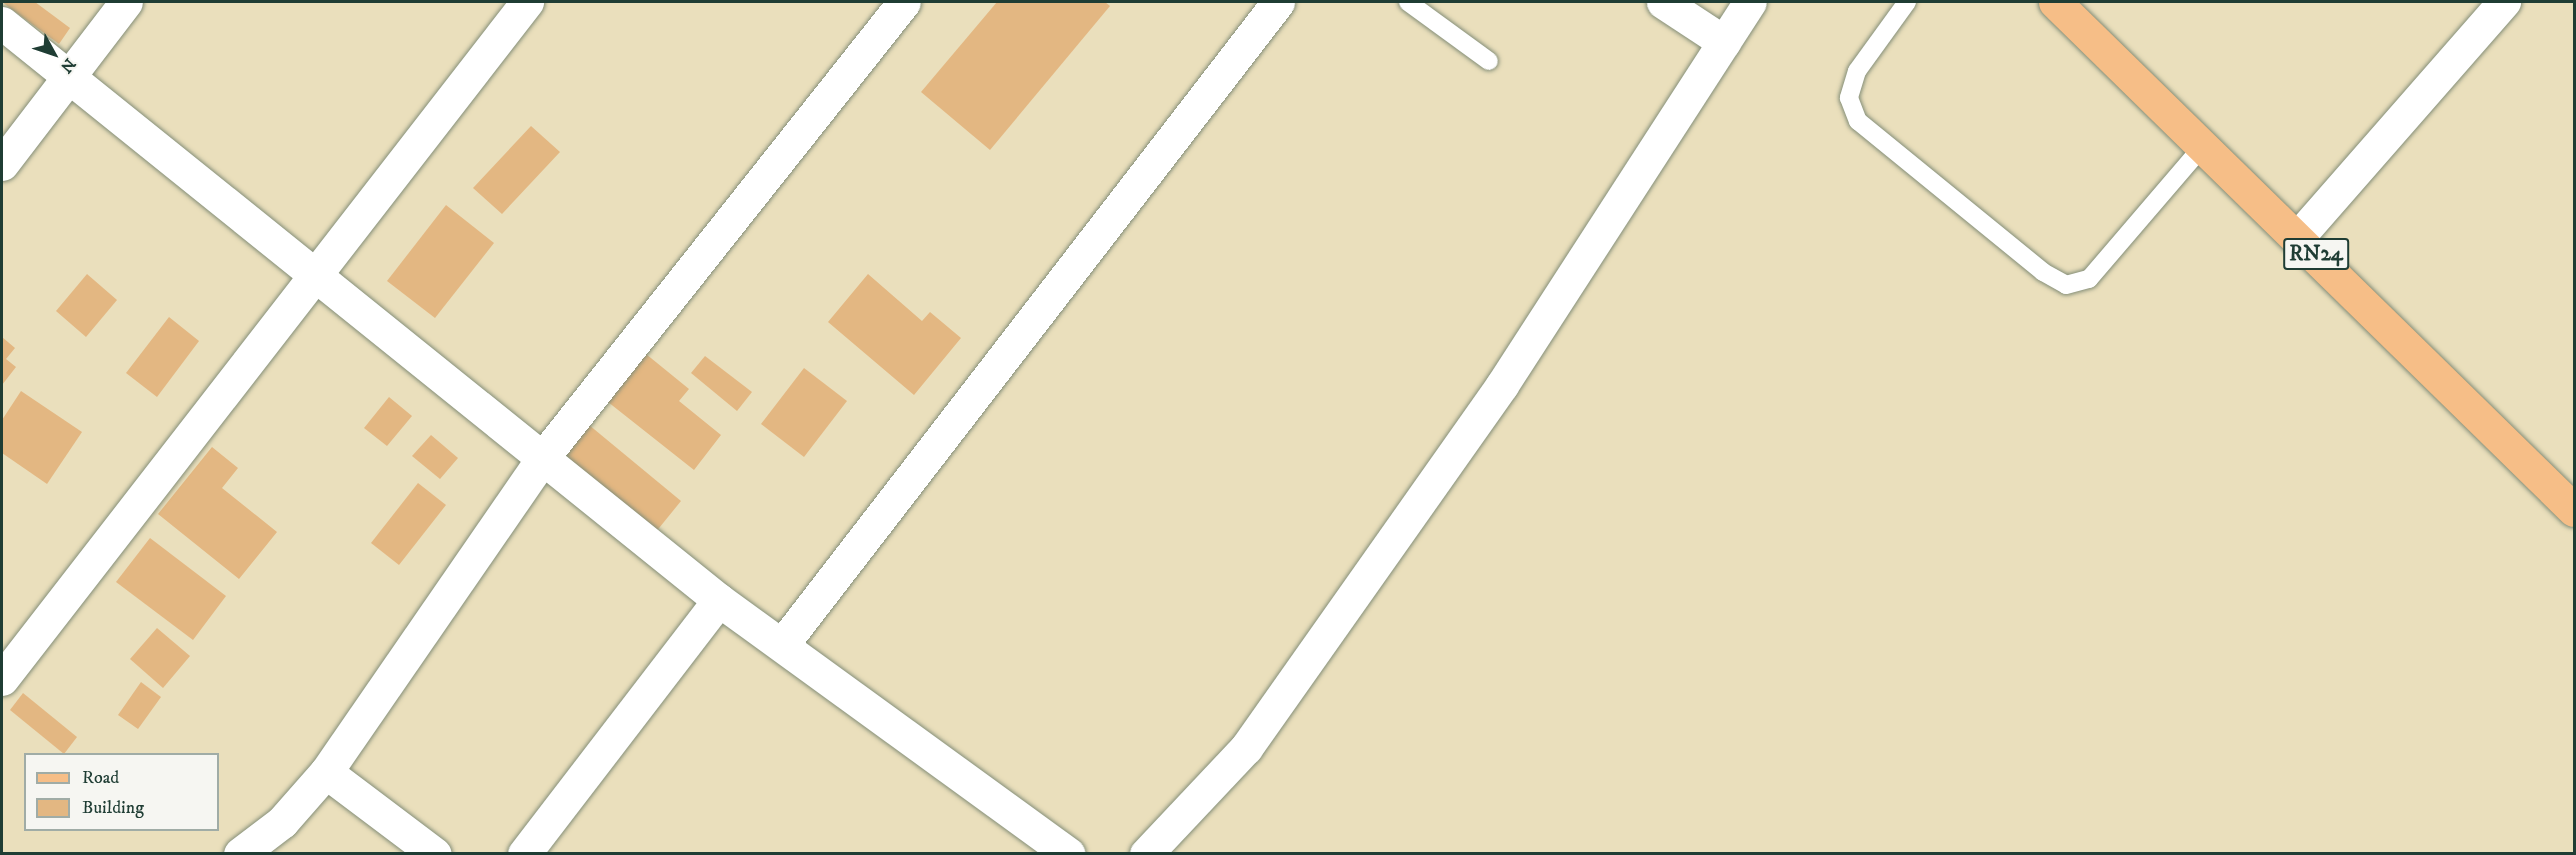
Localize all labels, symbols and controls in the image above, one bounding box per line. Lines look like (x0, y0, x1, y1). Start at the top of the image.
north arrow (24, 24, 84, 84)
text: N (56, 54, 80, 77)
road number: RN24 (2283, 236, 2349, 272)
legend (24, 753, 219, 831)
text: Road (82, 767, 119, 789)
text: Building (82, 797, 144, 819)

